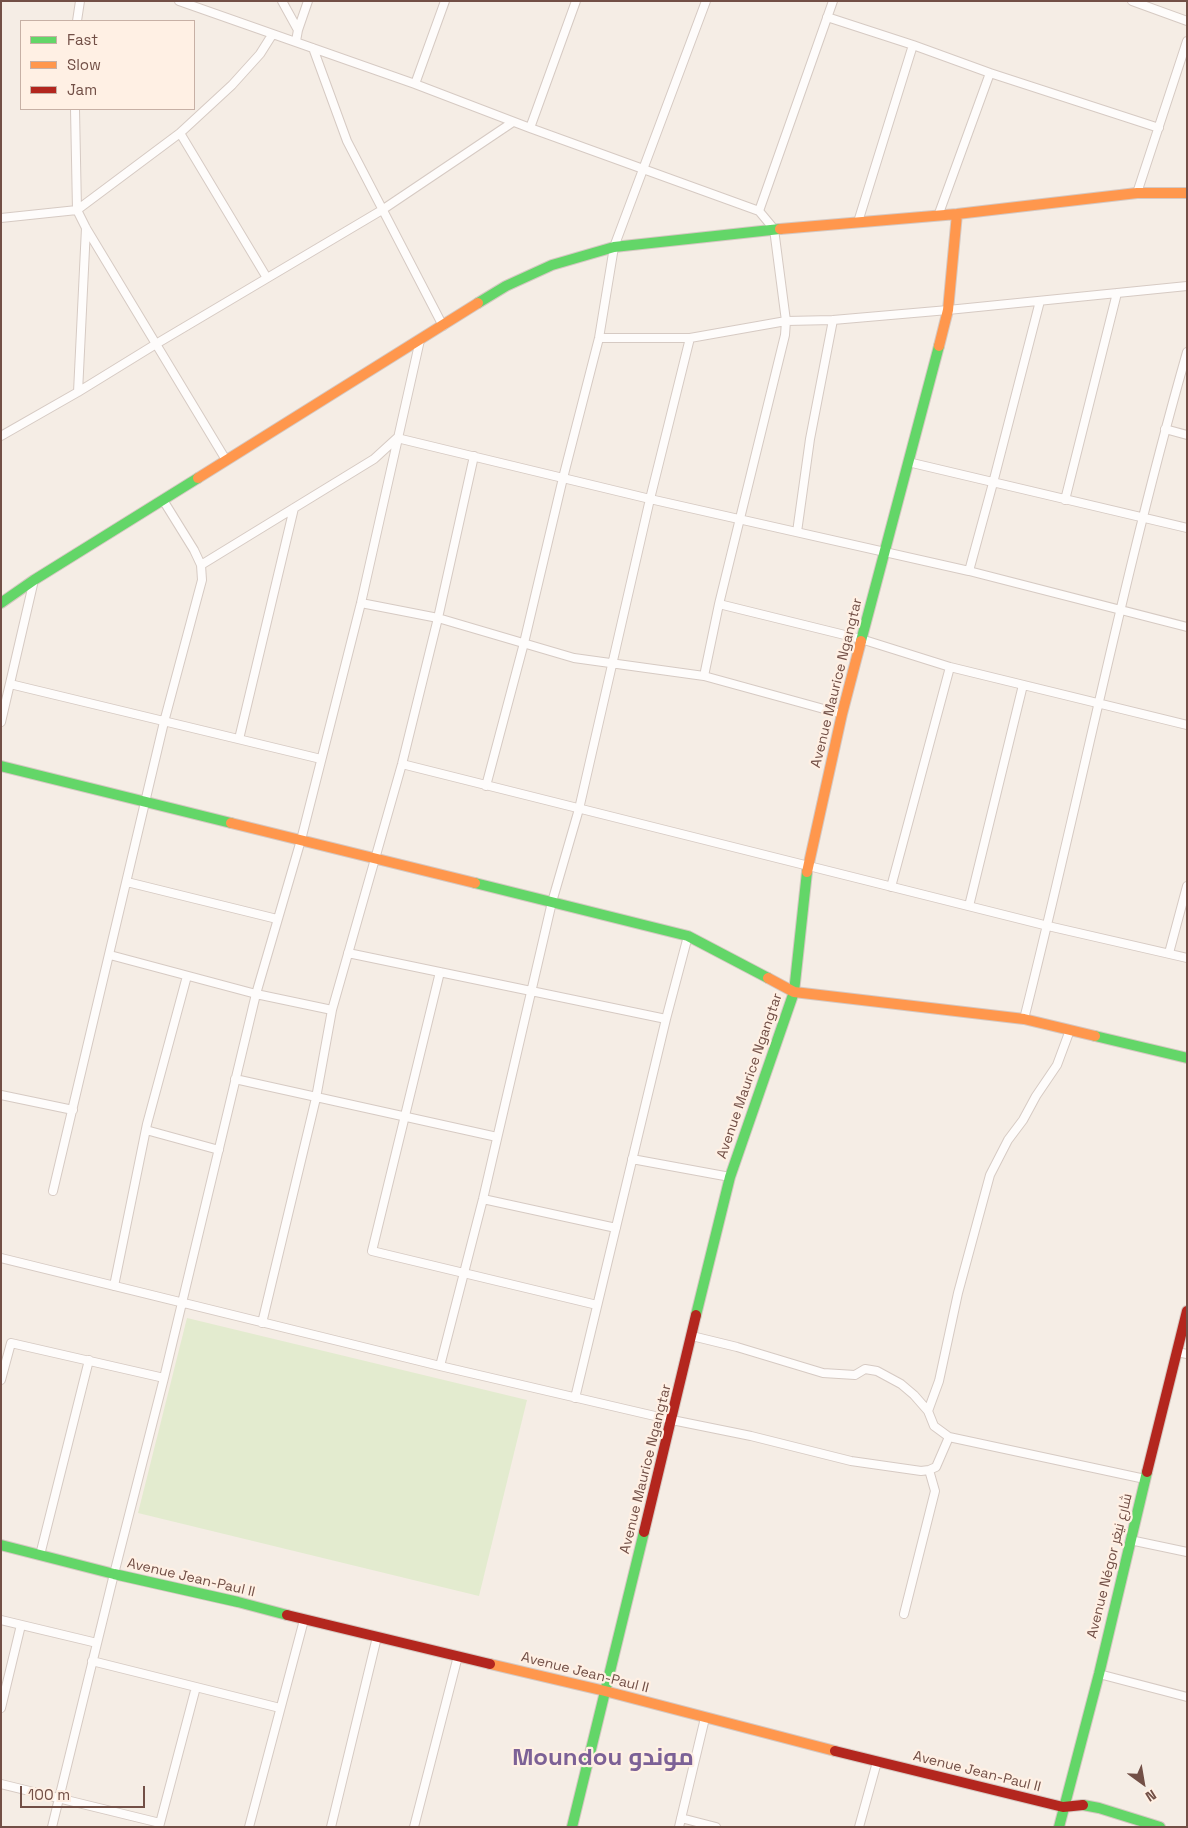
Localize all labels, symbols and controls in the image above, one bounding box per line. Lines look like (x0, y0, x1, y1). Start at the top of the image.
legend (20, 20, 195, 110)
text: Fast (67, 30, 98, 49)
text: Slow (67, 55, 101, 74)
text: Jam (67, 80, 97, 99)
street label: Avenue Maurice Ngangtar (808, 596, 866, 770)
street label: Avenue Maurice Ngangtar (714, 991, 786, 1161)
street label: Avenue Maurice Ngangtar (617, 1382, 675, 1556)
street label: Avenue Négor شارع نيغر (1084, 1492, 1136, 1640)
street label: Avenue Jean-Paul II (125, 1555, 257, 1601)
street label: Avenue Jean-Paul II (519, 1649, 651, 1697)
district label: Moundou موندو (512, 1744, 694, 1772)
street label: Avenue Jean-Paul II (911, 1748, 1043, 1796)
north arrow (1118, 1758, 1168, 1808)
scale bar (22, 1776, 148, 1808)
text: 100 m (28, 1785, 70, 1804)
text: N (1142, 1786, 1160, 1806)

